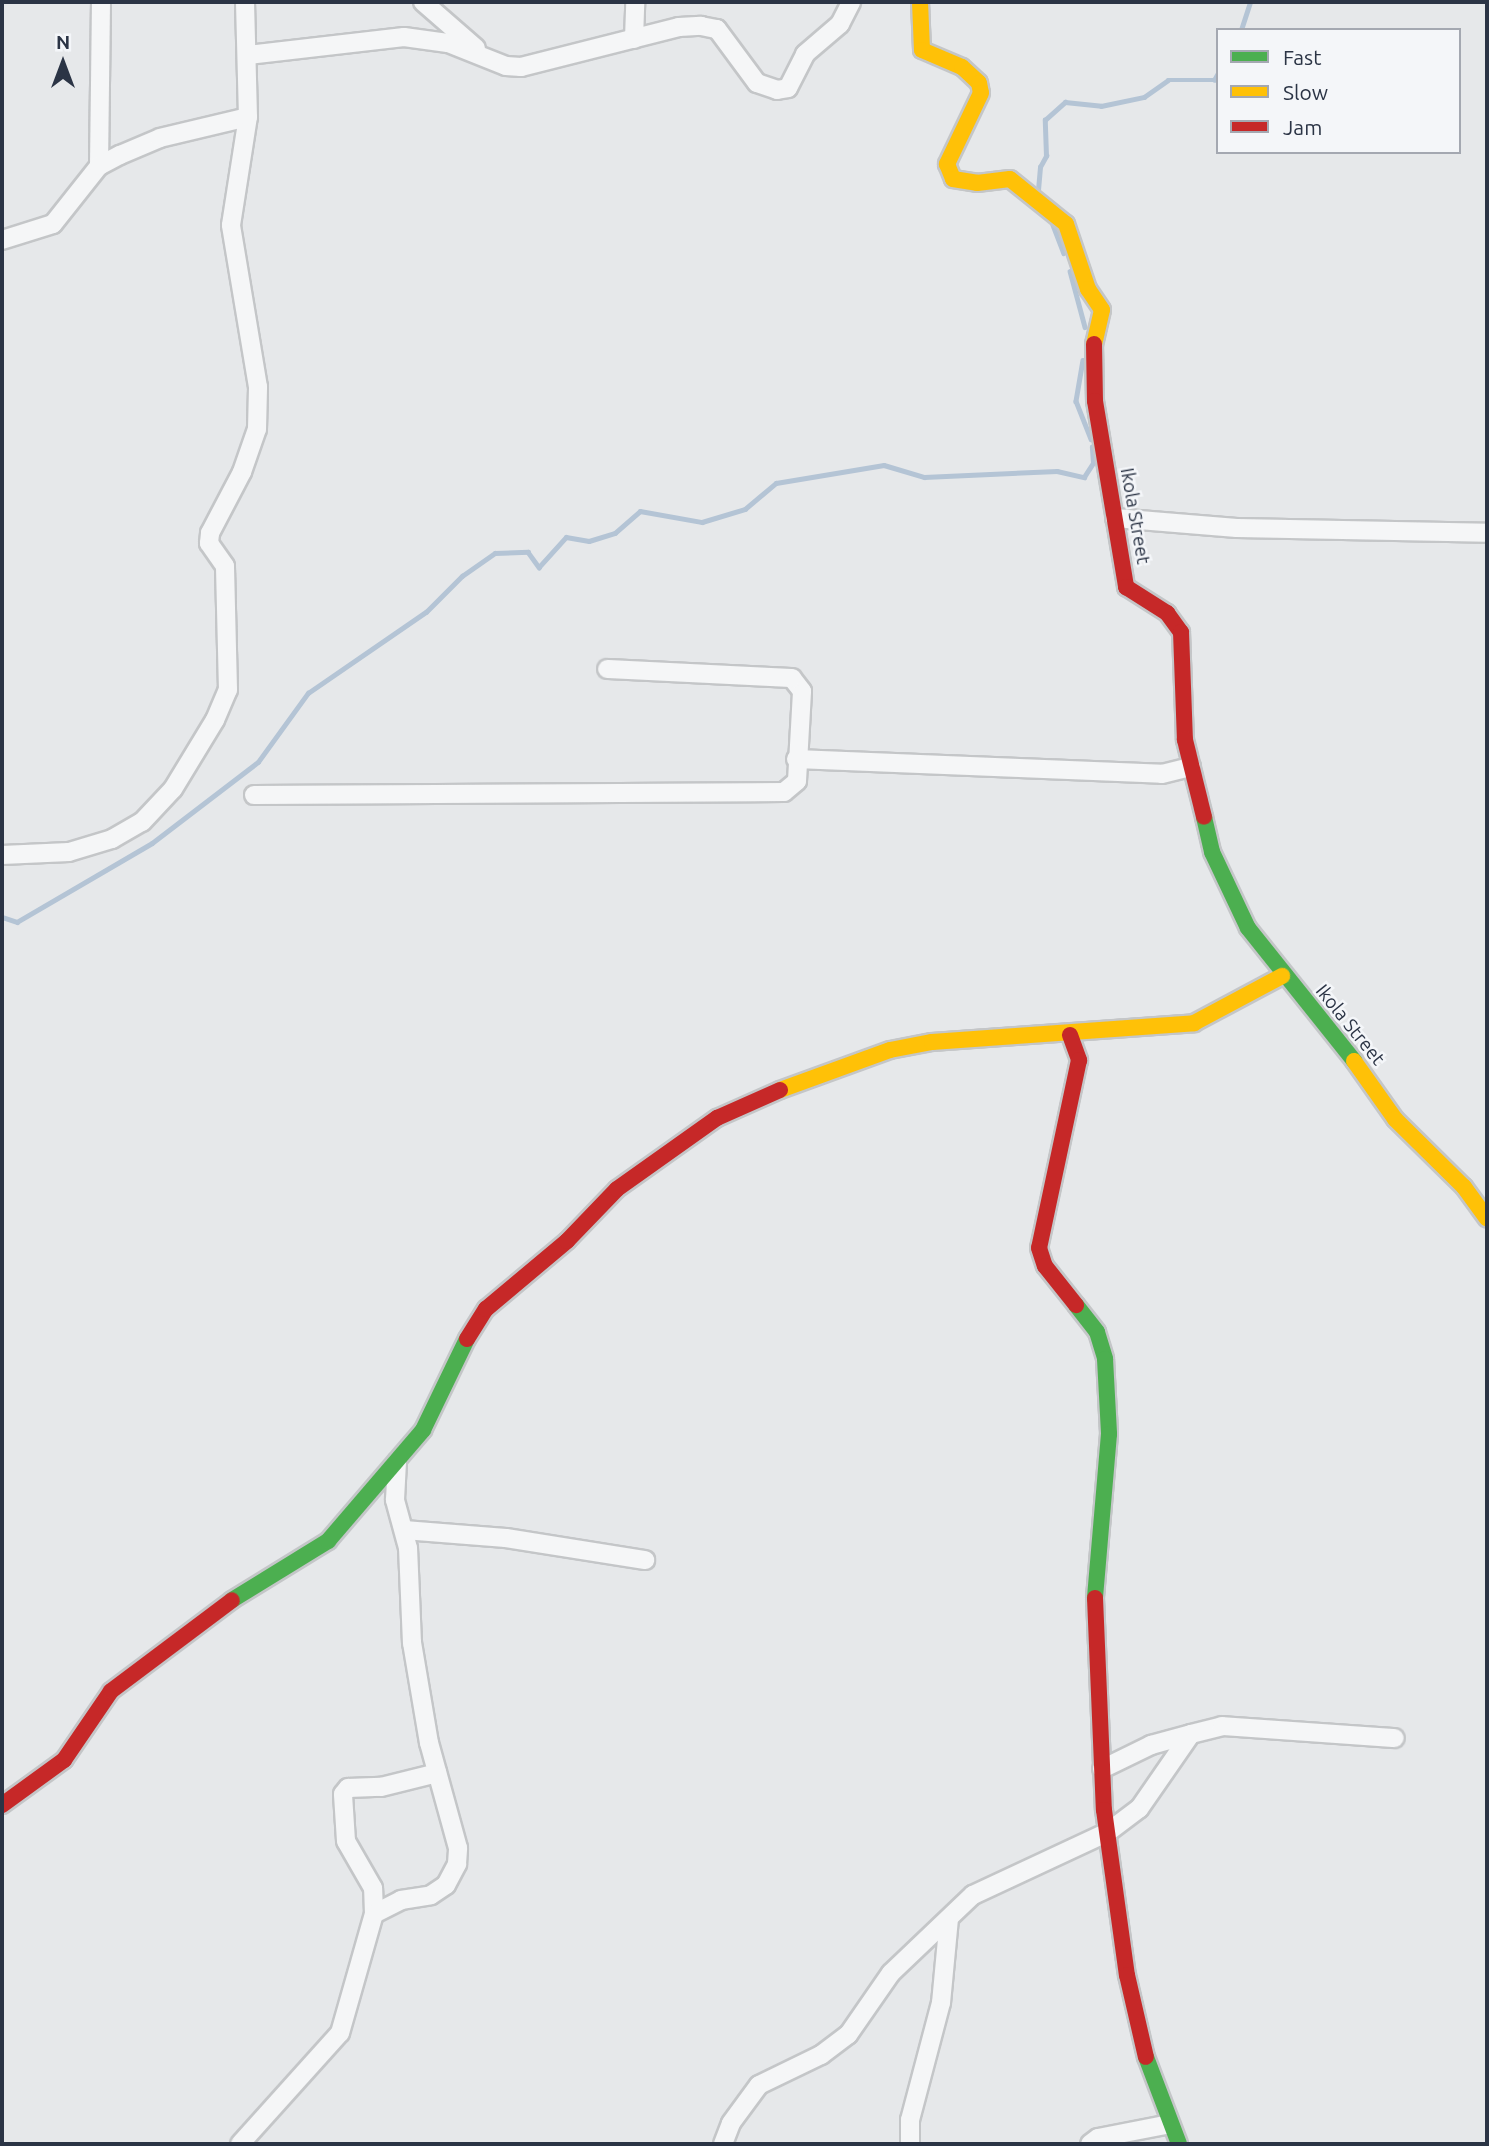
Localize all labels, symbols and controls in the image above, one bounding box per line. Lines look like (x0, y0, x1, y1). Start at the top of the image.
north arrow (28, 28, 98, 98)
legend (1216, 28, 1461, 154)
text: N (56, 31, 70, 53)
text: Fast (1283, 45, 1321, 69)
text: Slow (1283, 80, 1328, 104)
text: Jam (1283, 115, 1322, 139)
street label: Ikola Street (1115, 466, 1155, 566)
street label: Ikola Street (1311, 980, 1389, 1070)

